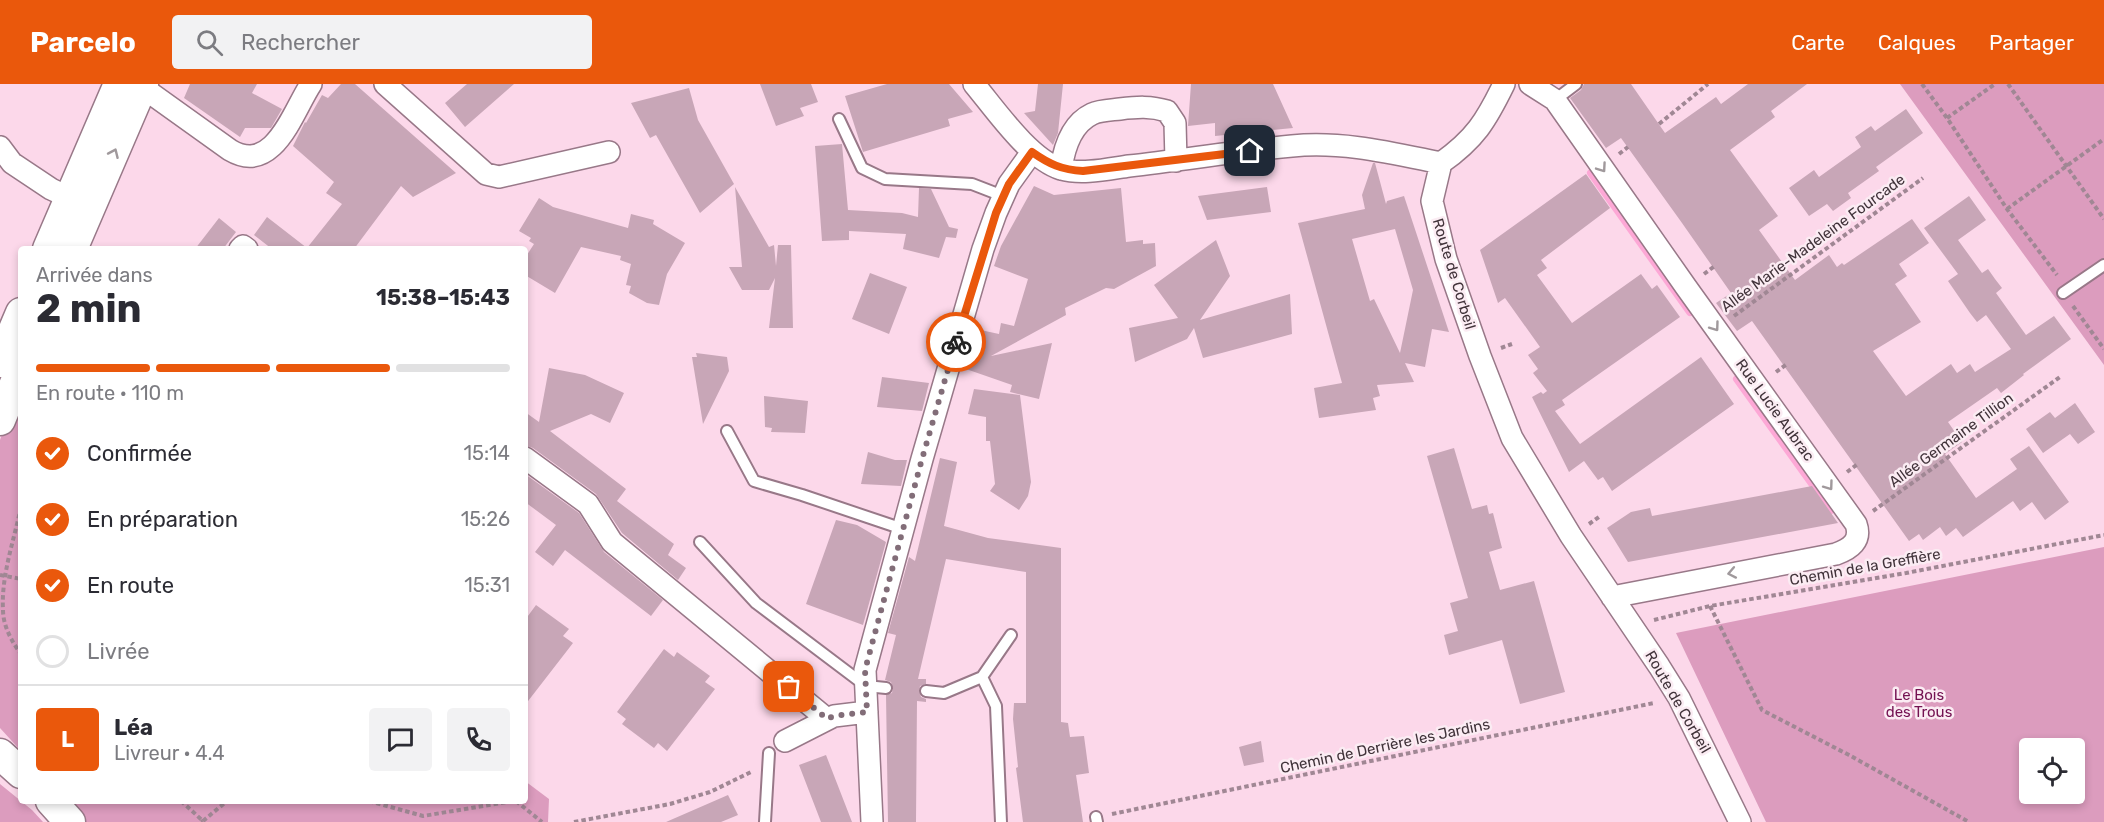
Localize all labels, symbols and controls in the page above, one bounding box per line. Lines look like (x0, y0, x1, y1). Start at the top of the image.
search box (172, 15, 592, 69)
text: Parcelo (30, 26, 136, 59)
icon: search (193, 26, 226, 59)
text: Rechercher (241, 29, 360, 56)
text: Carte (1791, 30, 1845, 55)
text: Calques (1878, 30, 1956, 55)
text: Partager (1989, 30, 2074, 55)
pin (1224, 125, 1275, 176)
icon: home (1233, 134, 1266, 167)
one-way arrow (106, 148, 118, 159)
one-way arrow (1595, 162, 1606, 173)
street label: Allée Marie-Madeleine Fourcade (1718, 170, 1908, 316)
street label: Route de Corbeil (1429, 216, 1479, 332)
text: Arrivée dans (36, 263, 153, 287)
text: 15:38–15:43 (376, 284, 510, 311)
text: 2 min (36, 286, 142, 332)
courier (926, 312, 986, 372)
one-way arrow (1708, 321, 1719, 332)
icon: bike (940, 326, 973, 359)
street label: Rue Lucie Aubrac (1732, 355, 1818, 465)
text: En route · 110 m (36, 381, 184, 405)
street label: Allée Germaine Tillion (1885, 389, 2017, 491)
icon: check (36, 437, 69, 470)
text: Confirmée (87, 440, 192, 467)
text: 15:14 (463, 441, 510, 465)
one-way arrow (1822, 479, 1833, 490)
icon: check (36, 503, 69, 536)
text: En préparation (87, 506, 238, 533)
text: 15:26 (461, 507, 510, 531)
street label: Chemin de la Greffière (1788, 545, 1942, 589)
one-way arrow (1727, 566, 1737, 579)
icon: check (36, 569, 69, 602)
text: En route (87, 572, 174, 599)
text: 15:31 (464, 573, 510, 597)
text: Livrée (87, 638, 150, 665)
street label: Route de Corbeil (1641, 648, 1715, 756)
pin (763, 661, 814, 712)
icon: bag (772, 670, 805, 703)
park label: Le Bois des Trous (1886, 686, 1953, 721)
button: chat (369, 708, 432, 771)
button: phone (447, 708, 510, 771)
text: Léa (114, 714, 153, 741)
street label: Chemin de Derrière les Jardins (1278, 715, 1492, 777)
text: L (61, 726, 74, 753)
map controls (2019, 738, 2085, 804)
button: locate (2019, 738, 2085, 804)
text: Livreur · 4.4 (114, 741, 225, 765)

